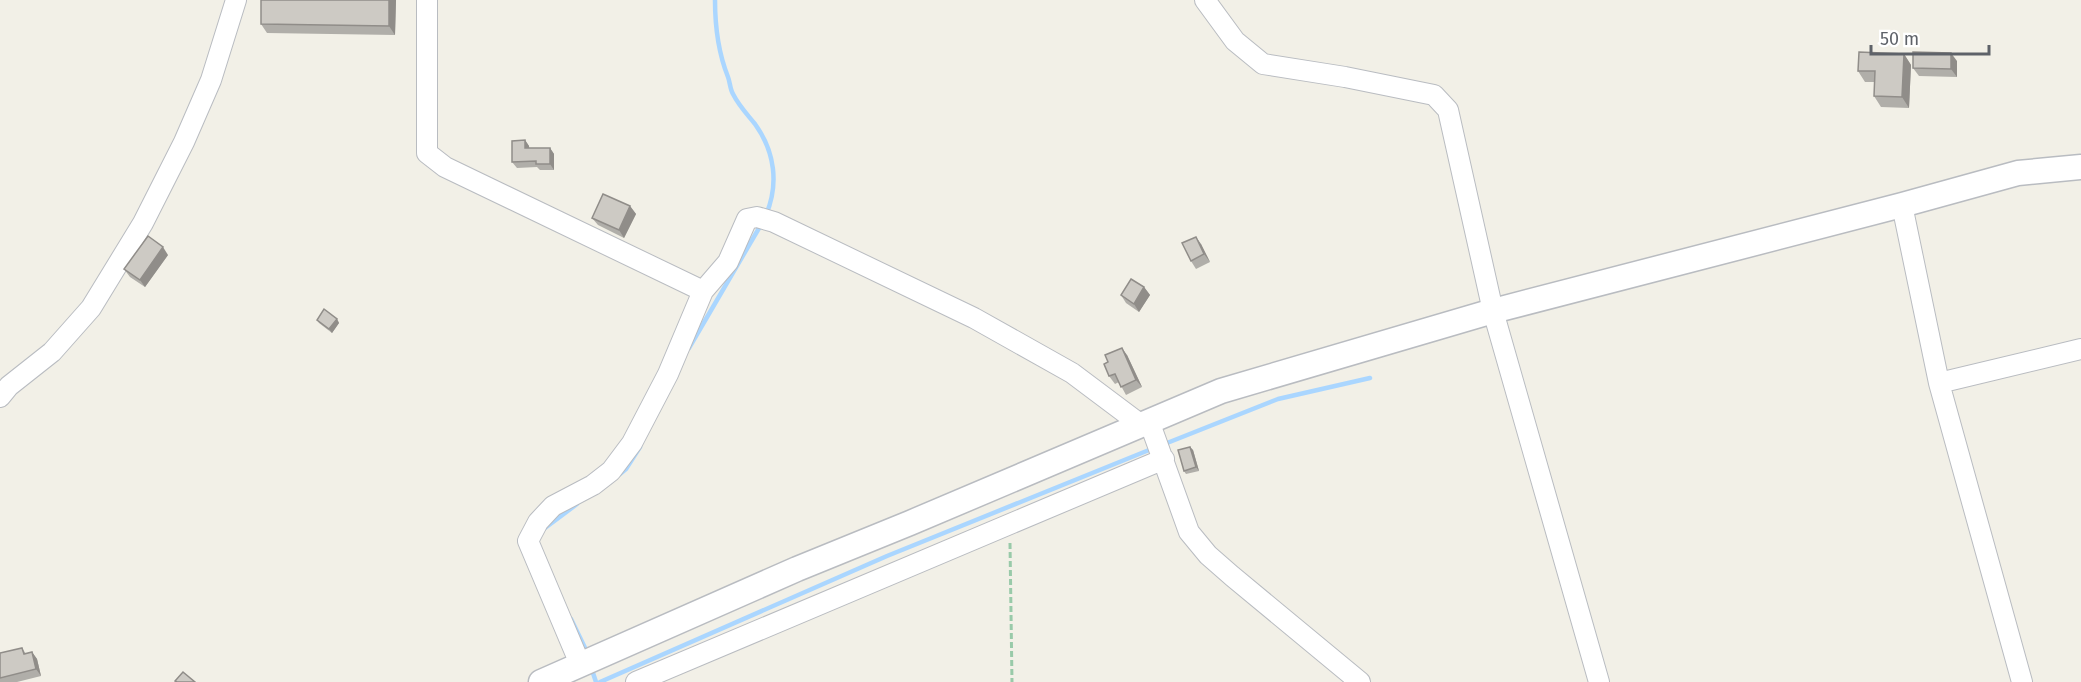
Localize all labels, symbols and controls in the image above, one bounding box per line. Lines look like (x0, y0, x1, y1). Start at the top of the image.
scale bar (1871, 18, 1990, 56)
text: 50 m (1880, 28, 1919, 50)

